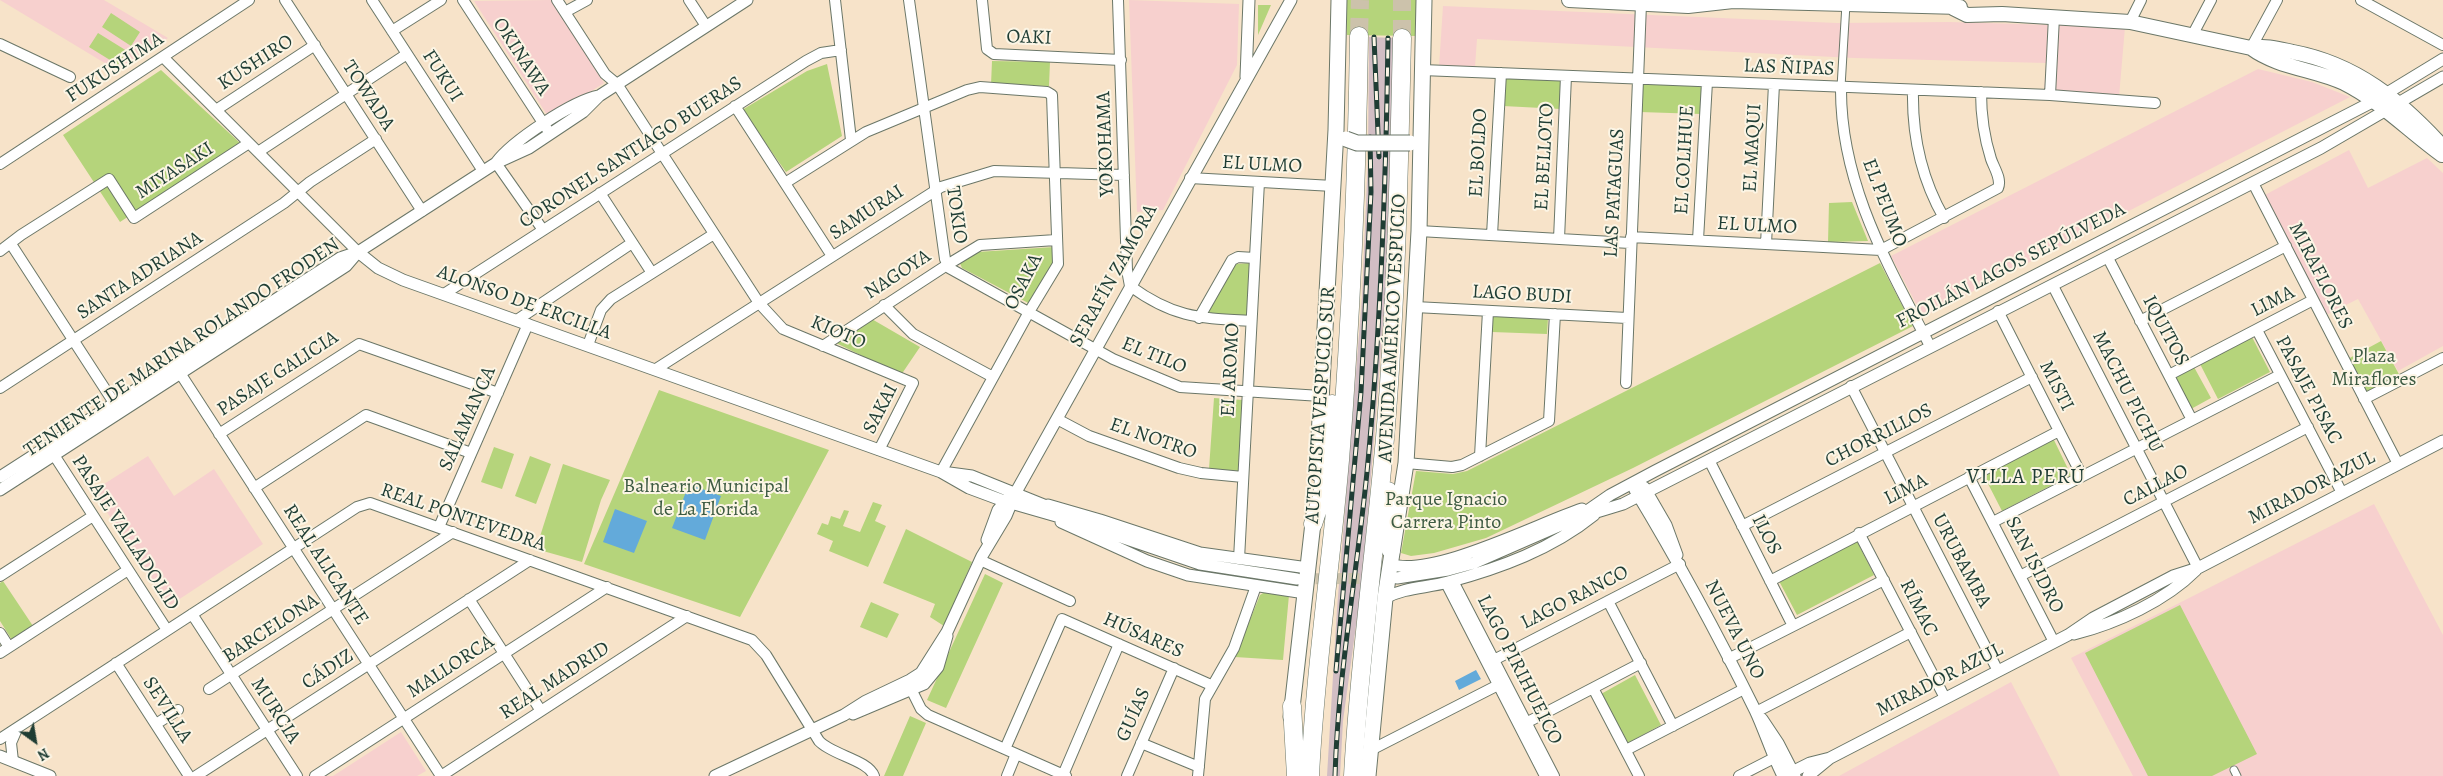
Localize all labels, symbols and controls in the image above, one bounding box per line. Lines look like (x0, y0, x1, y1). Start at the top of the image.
street label: OKINAWA (487, 14, 555, 100)
street label: OAKI (1006, 25, 1052, 51)
street label: FUKUSHIMA (62, 28, 168, 108)
street label: KUSHIRO (214, 30, 298, 96)
street label: FUKUI (416, 45, 468, 107)
street label: LAS ÑIPAS (1743, 54, 1835, 82)
street label: TOWADA (336, 56, 400, 136)
street label: CORONEL SANTIAGO BUERAS (515, 72, 747, 234)
street label: YOKOHAMA (1092, 91, 1120, 197)
street label: EL BELLOTO (1530, 103, 1560, 211)
street label: EL MAQUI (1739, 103, 1767, 193)
street label: EL COLIHUE (1670, 105, 1700, 215)
street label: EL BOLDO (1465, 108, 1493, 198)
street label: LAS PATAGUAS (1600, 128, 1630, 258)
street label: MIYASAKI (132, 137, 218, 205)
street label: EL ULMO (1221, 151, 1303, 179)
street label: EL PEUMO (1856, 155, 1912, 251)
street label: SAMURAI (825, 180, 909, 246)
street label: TOKIO (940, 185, 972, 245)
street label: AVENIDA AMÉRICO VESPUCIO (1374, 193, 1412, 463)
street label: FROILÁN LAGOS SEPÚLVEDA (1892, 198, 2130, 334)
street label: SERAFÍN ZAMORA (1065, 200, 1163, 352)
street label: EL ULMO (1716, 212, 1798, 240)
street label: MIRAFLORES (2283, 218, 2357, 334)
street label: SANTA ADRIANA (73, 226, 207, 326)
street label: TENIENTE DE MARINA ROLANDO FRODEN (20, 233, 344, 463)
street label: NAGOYA (860, 245, 936, 305)
street label: OSAKA (1000, 250, 1048, 314)
street label: ALONSO DE ERCILLA (433, 260, 615, 346)
street label: LAGO BUDI (1471, 280, 1573, 310)
street label: LIMA (2247, 281, 2299, 323)
street label: AUTOPISTA VESPUCIO SUR (1301, 286, 1341, 524)
street label: IQUITOS (2136, 291, 2194, 371)
street label: KIOTO (807, 311, 869, 355)
street label: EL AROMO (1217, 322, 1245, 418)
street label: PASAJE GALICIA (213, 326, 343, 422)
street label: MACHU PICHU (2086, 327, 2168, 457)
street label: EL TILO (1118, 332, 1190, 380)
street label: PASAJE PISAC (2269, 332, 2347, 448)
park label: Plaza Miraflores (2331, 345, 2417, 392)
street label: MISTI (2033, 357, 2079, 415)
street label: SALAMANCA (434, 363, 502, 475)
street label: SAKAI (858, 380, 904, 438)
street label: CHORRILLOS (1821, 399, 1937, 473)
street label: EL NOTRO (1106, 413, 1200, 465)
street label: MIRADOR AZUL (2245, 446, 2379, 530)
street label: PASAJE VALLADOLID (66, 451, 184, 615)
street label: CALLAO (2119, 459, 2193, 513)
district label: VILLA PERÚ (1965, 465, 2087, 491)
street label: LIMA (1880, 469, 1932, 511)
park label: Balneario Municipal de La Florida (623, 475, 789, 522)
street label: REAL PONTEVEDRA (377, 478, 549, 558)
park label: Parque Ignacio Carrera Pinto (1385, 488, 1507, 535)
street label: REAL ALICANTE (277, 500, 373, 630)
street label: URUBAMBA (1926, 510, 1996, 612)
street label: ILOS (1746, 511, 1786, 559)
street label: SAN ISIDRO (1999, 513, 2069, 617)
street label: LAGO RANCO (1517, 561, 1633, 635)
street label: NUEVA UNO (1699, 576, 1769, 684)
street label: RÍMAC (1894, 576, 1942, 640)
street label: BARCELONA (218, 589, 324, 669)
street label: LAGO PIRIHUEICO (1471, 591, 1567, 749)
street label: HÚSARES (1099, 608, 1187, 664)
street label: MALLORCA (403, 630, 499, 704)
street label: REAL MADRID (496, 637, 614, 725)
street label: MIRADOR AZUL (1873, 638, 2007, 722)
street label: CÁDIZ (298, 644, 358, 696)
street label: SEVILLA (137, 672, 197, 748)
street label: MURCIA (245, 674, 305, 748)
street label: GUÍAS (1112, 684, 1156, 746)
north arrow (10, 716, 60, 766)
text: N (34, 743, 53, 765)

